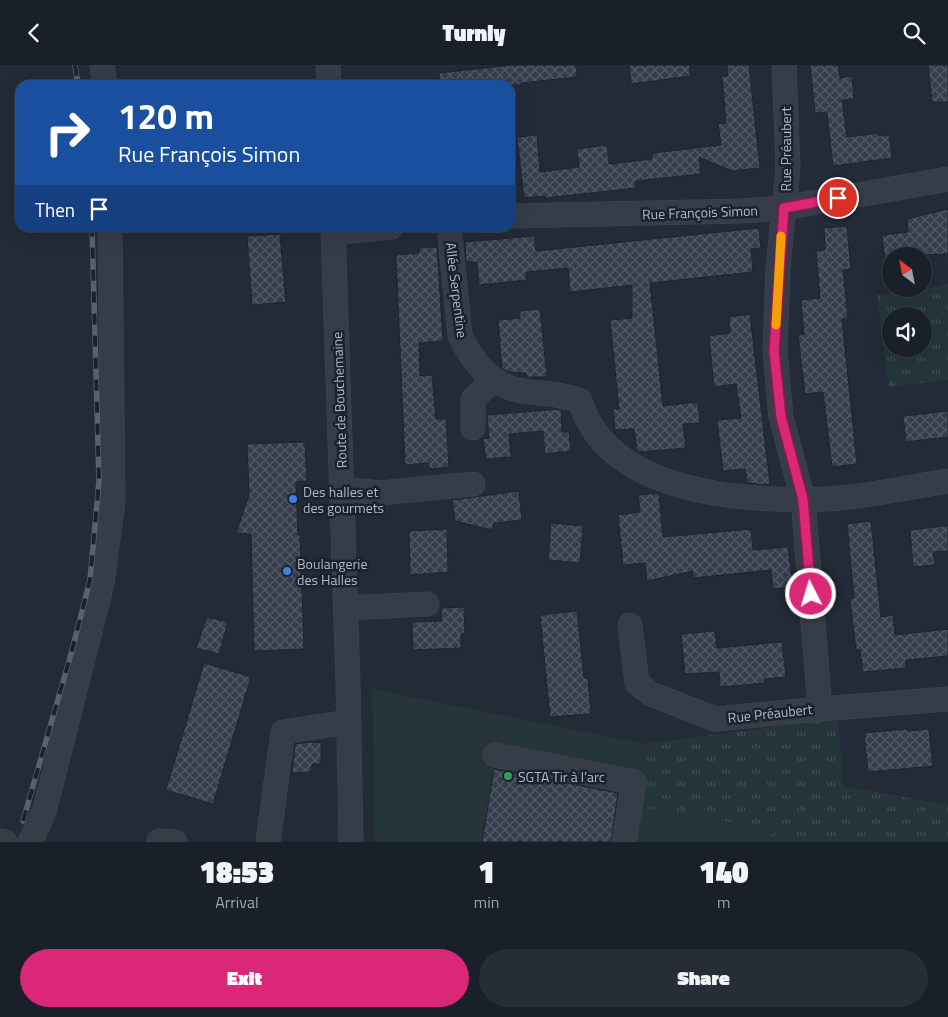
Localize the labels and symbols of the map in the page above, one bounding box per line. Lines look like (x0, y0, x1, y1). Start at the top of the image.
street label: Rue Préaubert (775, 106, 796, 191)
pin (817, 177, 859, 219)
street label: Rue François Simon (642, 199, 758, 225)
street label: Allée Serpentine (441, 241, 473, 339)
north arrow (882, 247, 932, 297)
street label: Route de Bouchemaine (326, 331, 352, 469)
place label: Des halles et des gourmets (303, 481, 384, 518)
marker: Des halles et des gourmets (287, 493, 299, 505)
place label: Boulangerie des Halles (297, 553, 367, 590)
marker: Boulangerie des Halles (281, 565, 293, 577)
position arrow (784, 567, 836, 619)
street label: Rue Préaubert (727, 698, 813, 728)
place label: SGTA Tir à l’arc (518, 766, 605, 787)
marker: SGTA Tir à l’arc (502, 770, 514, 782)

